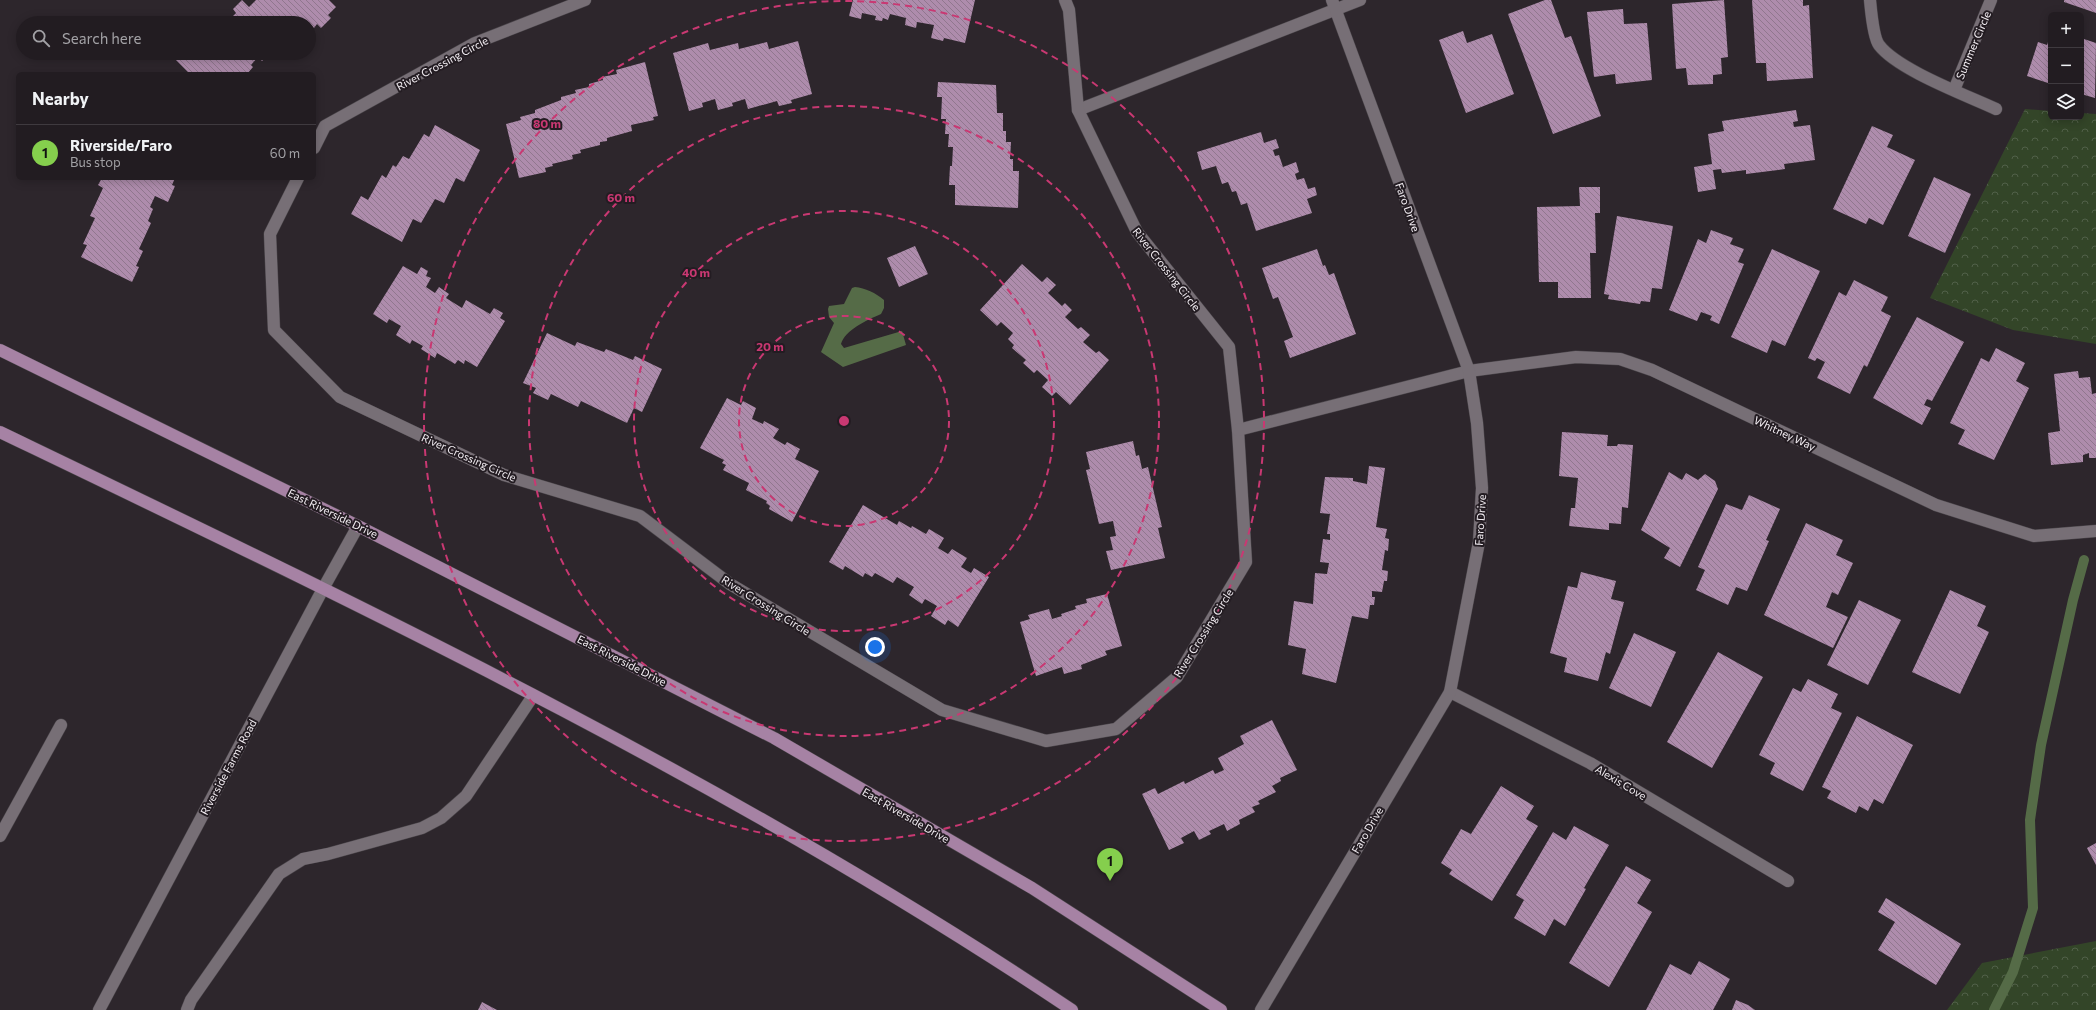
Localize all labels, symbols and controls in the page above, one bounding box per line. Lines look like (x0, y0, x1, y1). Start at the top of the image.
street label: Summer Circle (1953, 9, 1993, 81)
map controls (2048, 12, 2084, 120)
button: + (2048, 12, 2084, 48)
search box (16, 16, 316, 60)
icon: search (30, 27, 52, 49)
text: Search here (62, 29, 141, 47)
street label: River Crossing Circle (394, 33, 490, 93)
button: − (2048, 48, 2084, 84)
button: layers (2048, 84, 2084, 120)
text: Nearby (32, 88, 89, 109)
text: 80 m (533, 116, 561, 130)
text: Riverside/Faro (70, 136, 172, 154)
text: 1 (42, 145, 48, 161)
text: 60 m (270, 145, 300, 161)
text: Bus stop (70, 154, 121, 170)
street label: Faro Drive (1393, 181, 1423, 234)
text: 60 m (607, 190, 635, 204)
street label: River Crossing Circle (1130, 225, 1204, 313)
text: 40 m (682, 265, 710, 279)
text: 20 m (756, 339, 784, 353)
street label: Whitney Way (1752, 413, 1818, 453)
centre of rings (837, 414, 851, 428)
street label: River Crossing Circle (420, 430, 518, 484)
street label: East Riverside Drive (286, 486, 380, 540)
street label: Faro Drive (1472, 494, 1488, 546)
street label: River Crossing Circle (719, 572, 813, 638)
street label: River Crossing Circle (1170, 586, 1236, 680)
street label: East Riverside Drive (575, 632, 669, 688)
your location (865, 637, 885, 657)
street label: Riverside Farms Road (197, 717, 259, 817)
street label: Alexis Cove (1593, 762, 1649, 802)
street label: East Riverside Drive (860, 785, 952, 845)
street label: Faro Drive (1349, 804, 1386, 855)
pin: 1 (1097, 848, 1123, 881)

